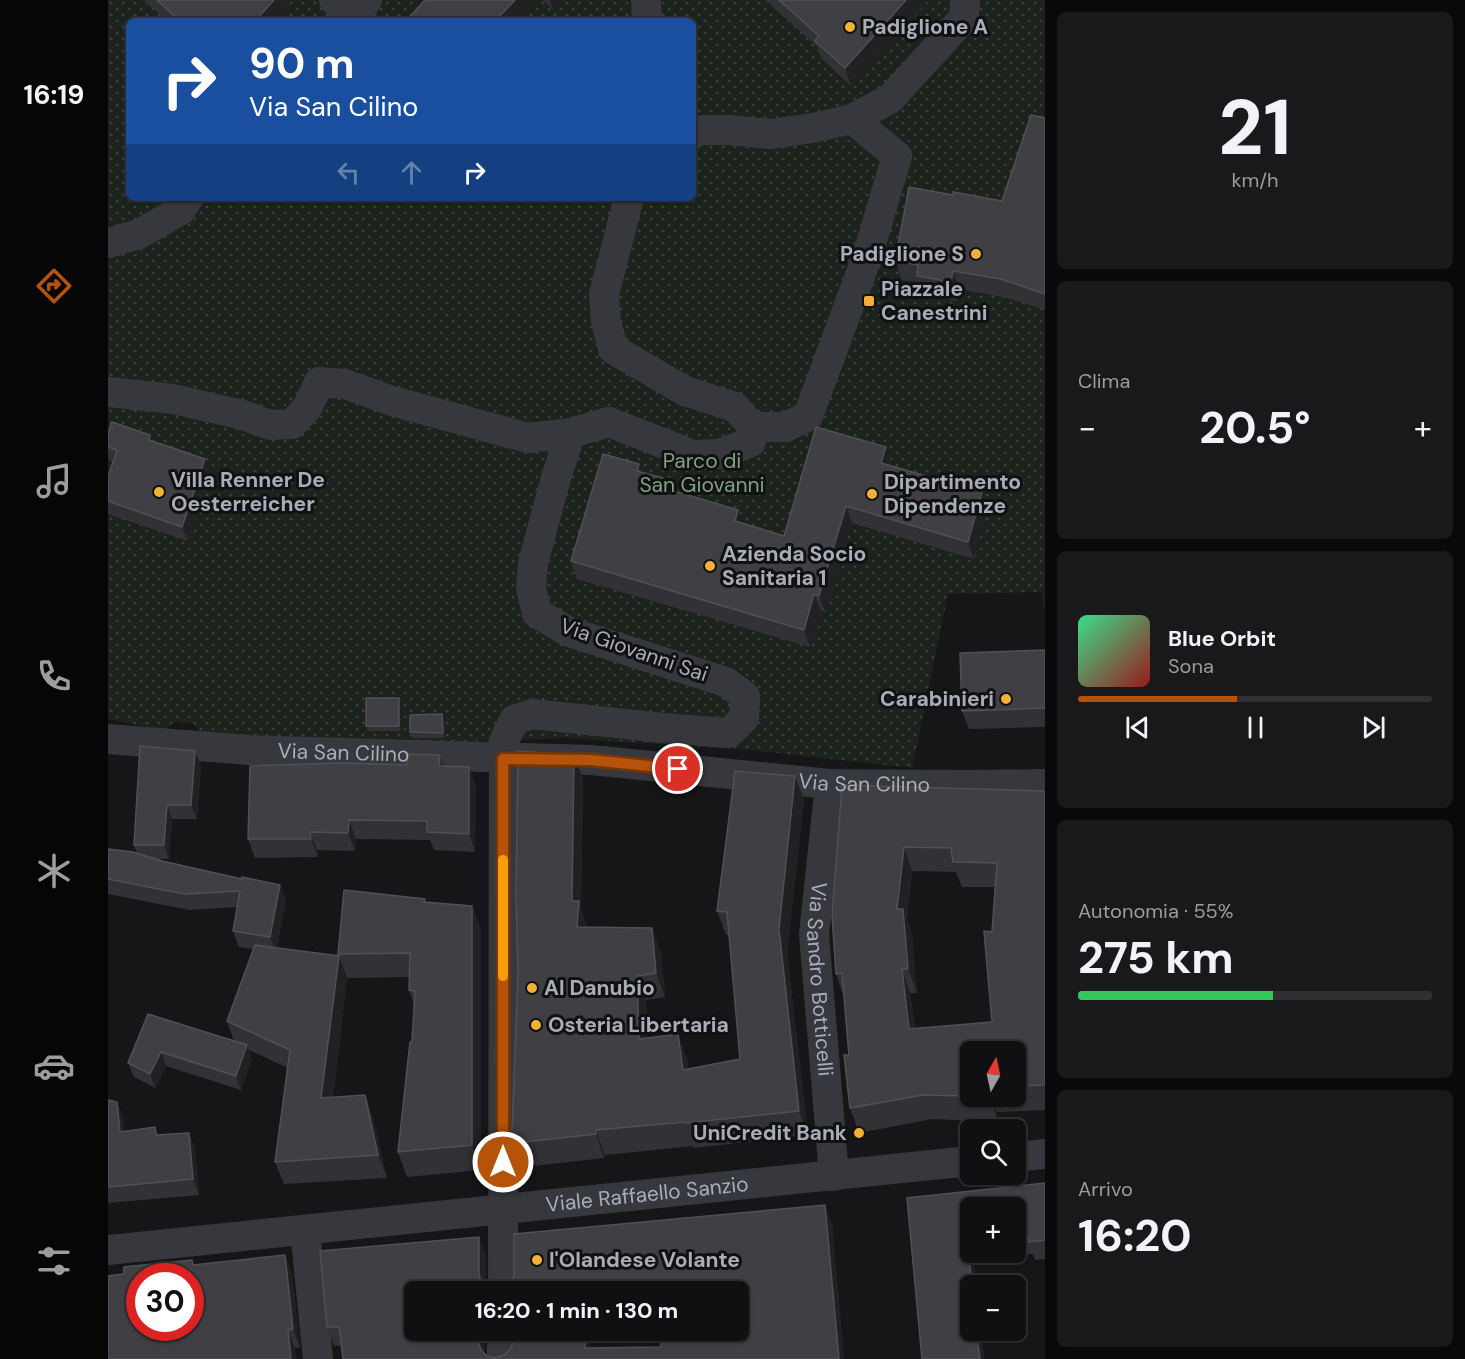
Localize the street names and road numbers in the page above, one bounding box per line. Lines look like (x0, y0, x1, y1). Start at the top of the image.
street label: Via Giovanni Sai (556, 612, 712, 688)
street label: Via San Cilino (277, 737, 410, 769)
street label: Via San Cilino (797, 767, 930, 799)
street label: Via Sandro Botticelli (800, 880, 840, 1077)
street label: Viale Raffaello Sanzio (544, 1170, 750, 1219)

